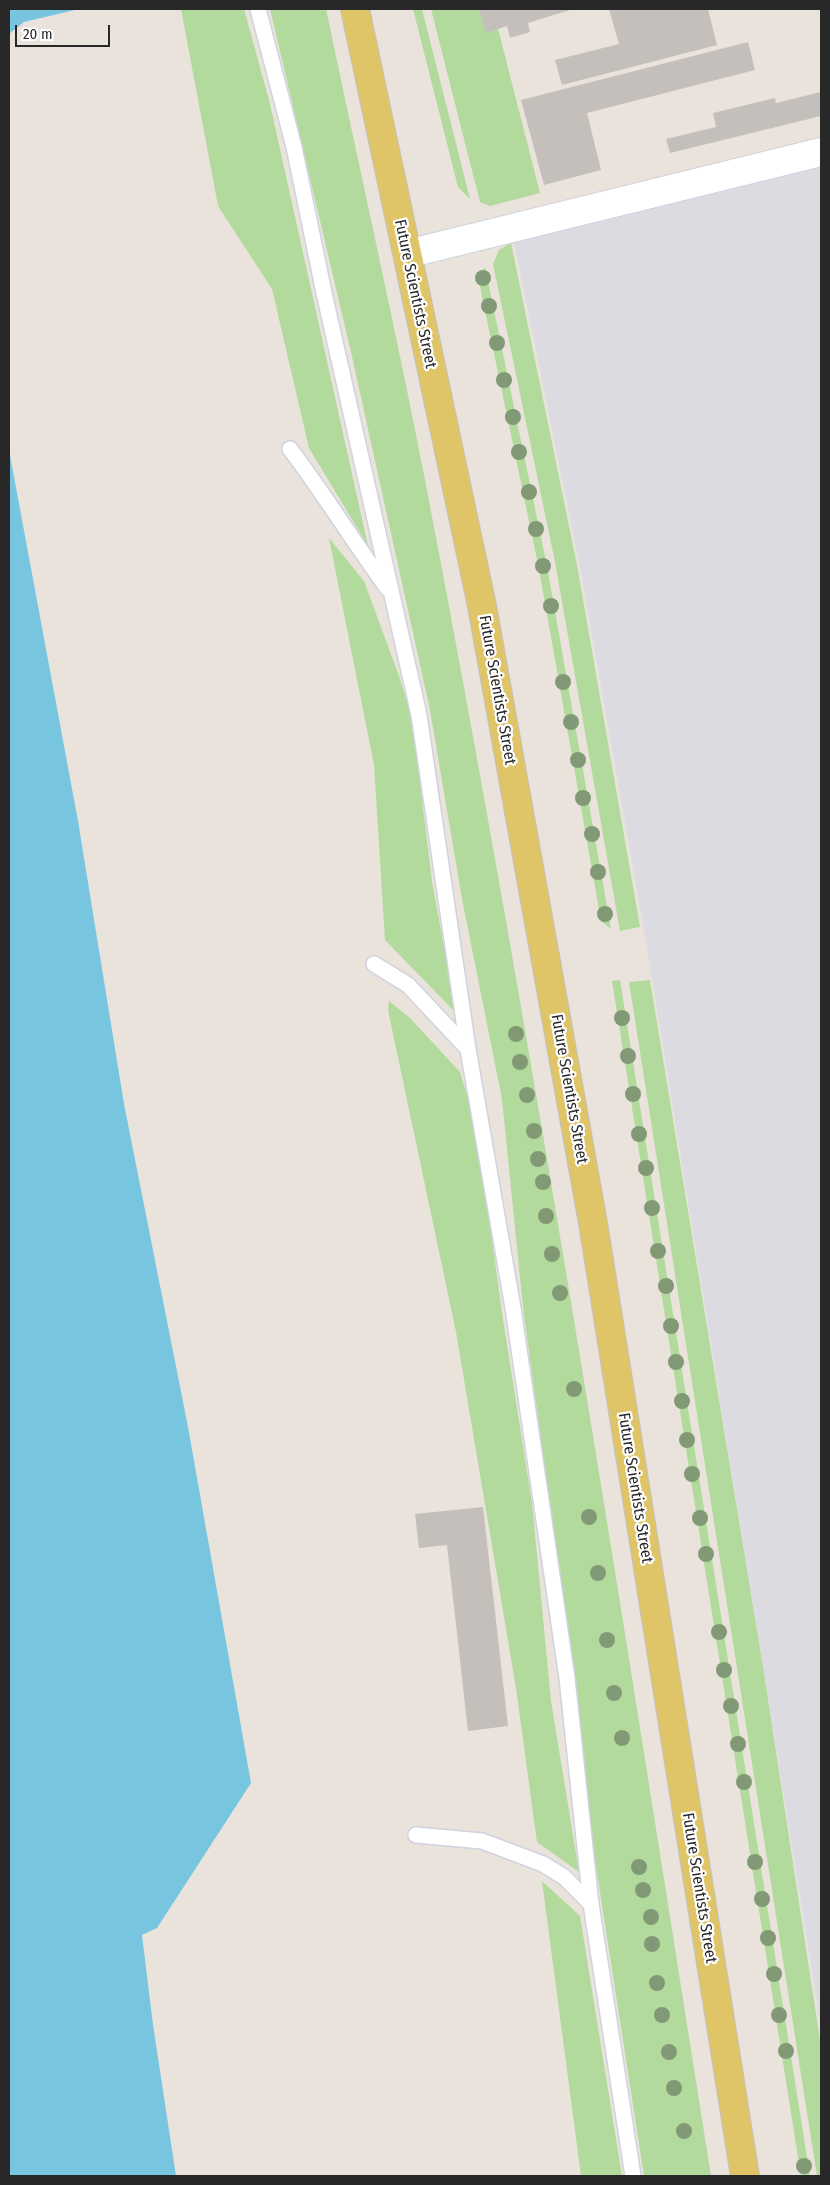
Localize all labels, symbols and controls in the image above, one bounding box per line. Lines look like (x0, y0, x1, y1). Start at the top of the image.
scale bar (18, 15, 112, 47)
text: 20 m (23, 25, 53, 43)
street label: Future Scientists Street (390, 218, 440, 370)
street label: Future Scientists Street (474, 614, 520, 766)
street label: Future Scientists Street (546, 1013, 592, 1165)
street label: Future Scientists Street (614, 1412, 656, 1564)
street label: Future Scientists Street (678, 1812, 720, 1964)

